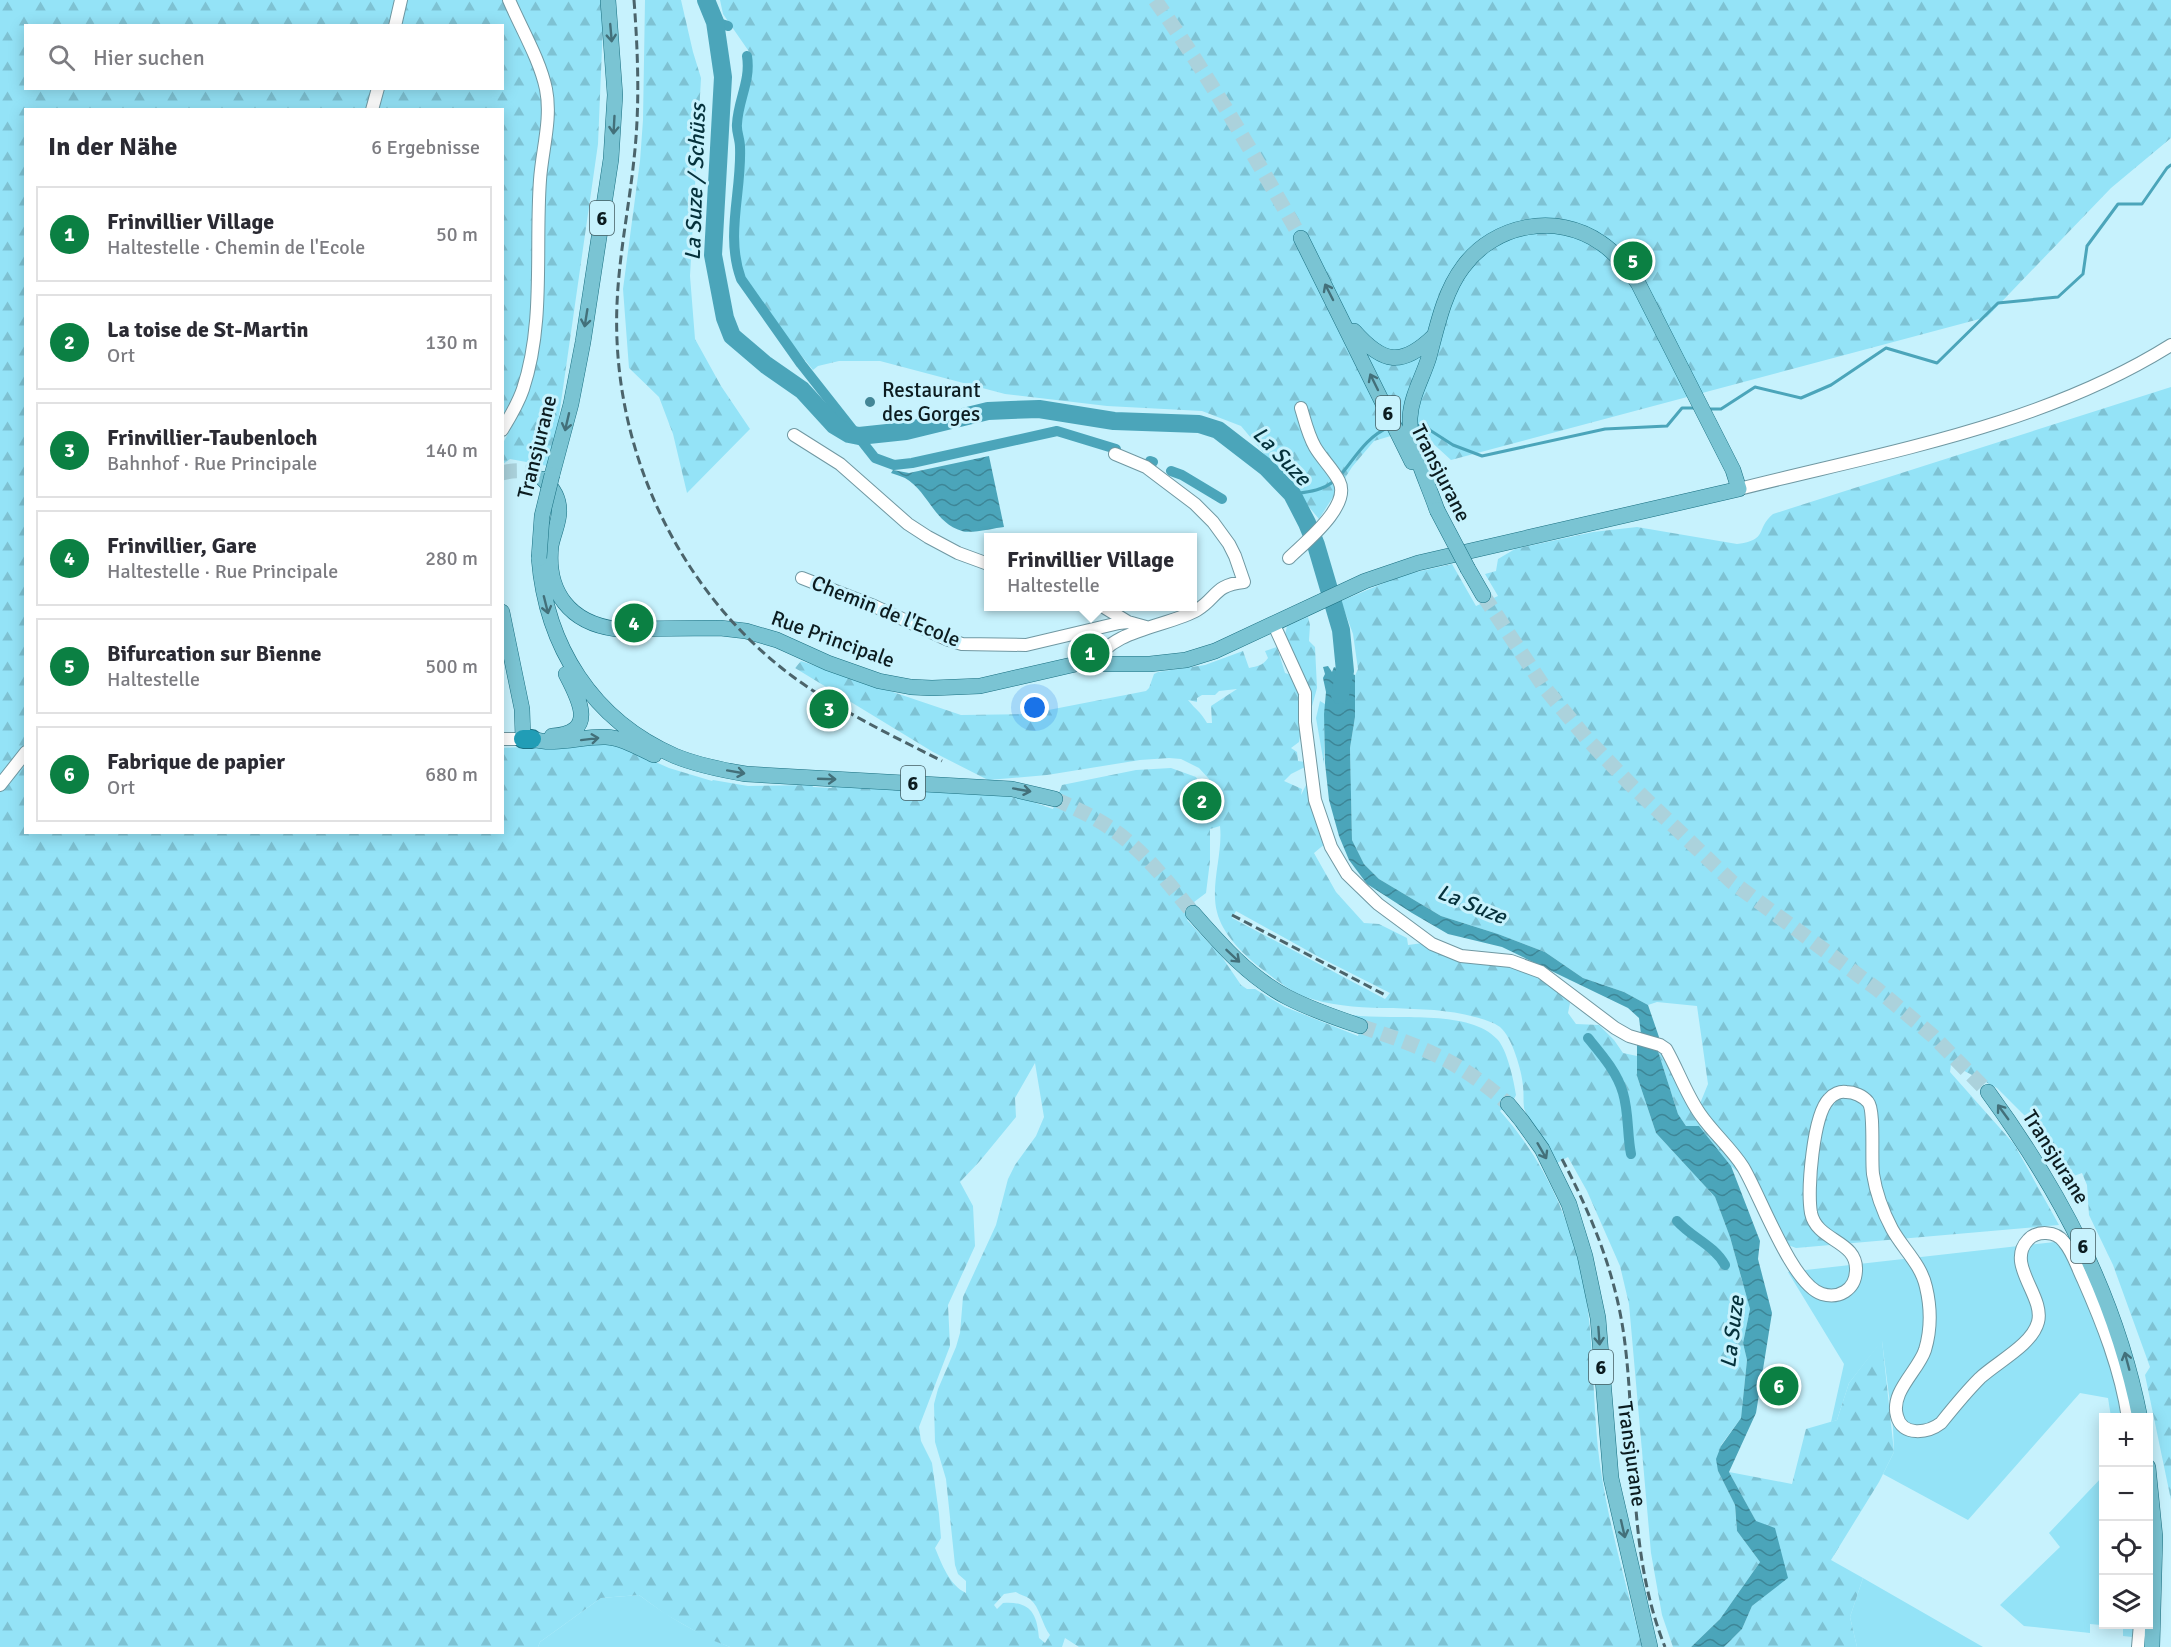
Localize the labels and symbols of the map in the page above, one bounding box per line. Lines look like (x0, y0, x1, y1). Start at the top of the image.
one-way arrow (606, 23, 617, 43)
water label: La Suze / Schüss (679, 101, 711, 261)
one-way arrow (608, 115, 619, 135)
road number: 6 (590, 201, 614, 235)
pin: 5 (1614, 238, 1652, 284)
one-way arrow (1322, 284, 1334, 302)
one-way arrow (581, 308, 592, 328)
one-way arrow (1367, 374, 1379, 392)
place label: Restaurant des Gorges (882, 377, 981, 427)
street label: Transjurane (512, 393, 562, 501)
marker: Restaurant des Gorges (863, 395, 877, 409)
road number: 6 (1376, 396, 1400, 430)
one-way arrow (560, 412, 572, 431)
street label: Transjurane (1405, 420, 1477, 526)
water label: La Suze (1247, 421, 1317, 492)
street label: Chemin de l'Ecole (808, 569, 964, 653)
one-way arrow (540, 595, 552, 614)
pin: 4 (614, 600, 654, 646)
street label: Rue Principale (768, 605, 898, 673)
pin: 1 (1070, 630, 1110, 676)
pin: 3 (810, 686, 848, 732)
your location (1020, 693, 1049, 722)
one-way arrow (579, 733, 599, 744)
road number: 6 (901, 766, 925, 800)
one-way arrow (726, 767, 745, 778)
one-way arrow (817, 774, 837, 785)
pin: 2 (1182, 778, 1222, 824)
one-way arrow (1011, 785, 1031, 796)
water label: La Suze (1434, 878, 1511, 930)
one-way arrow (1225, 949, 1240, 964)
one-way arrow (1997, 1105, 2009, 1121)
street label: Transjurane (2017, 1105, 2095, 1209)
one-way arrow (1536, 1142, 1548, 1159)
road number: 6 (2071, 1229, 2095, 1263)
water label: La Suze (1714, 1294, 1750, 1369)
one-way arrow (1594, 1326, 1605, 1345)
road number: 6 (1589, 1350, 1613, 1384)
one-way arrow (2120, 1351, 2132, 1370)
pin: 6 (1760, 1364, 1798, 1408)
street label: Transjurane (1612, 1400, 1652, 1508)
one-way arrow (1617, 1519, 1629, 1538)

